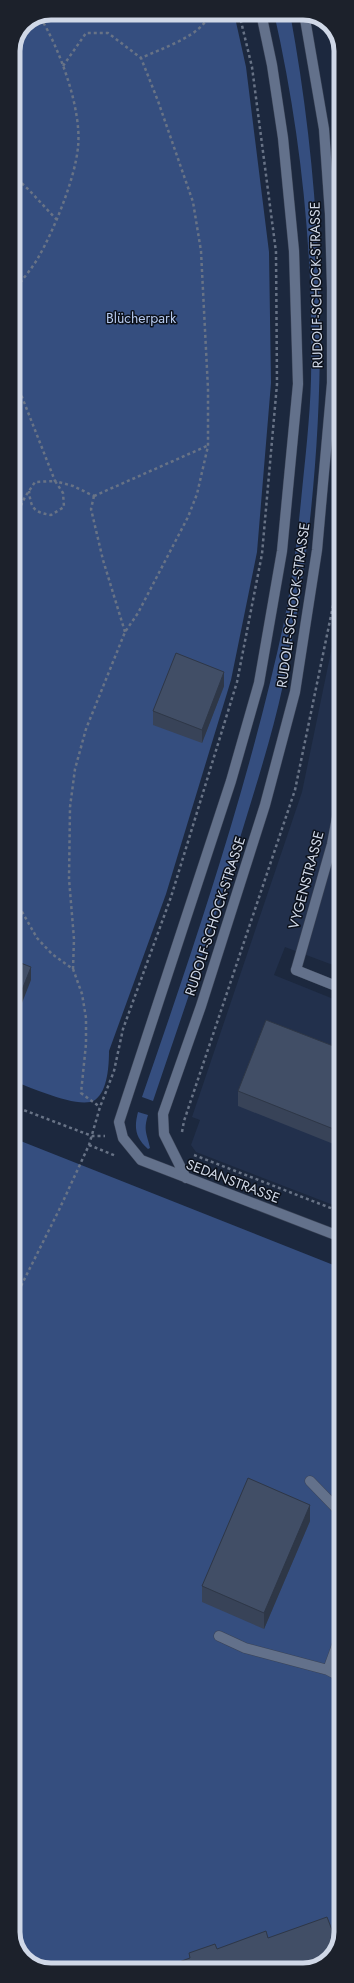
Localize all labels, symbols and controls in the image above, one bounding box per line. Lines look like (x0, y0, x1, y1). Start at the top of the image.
street label: RUDOLF-SCHOCK-STRASSE (305, 202, 327, 368)
park label: Blücherpark (106, 308, 177, 328)
street label: RUDOLF-SCHOCK-STRASSE (272, 521, 314, 689)
street label: VYGENSTRASSE (283, 829, 329, 931)
street label: RUDOLF-SCHOCK-STRASSE (180, 834, 250, 998)
street label: SEDANSTRASSE (183, 1154, 283, 1208)

